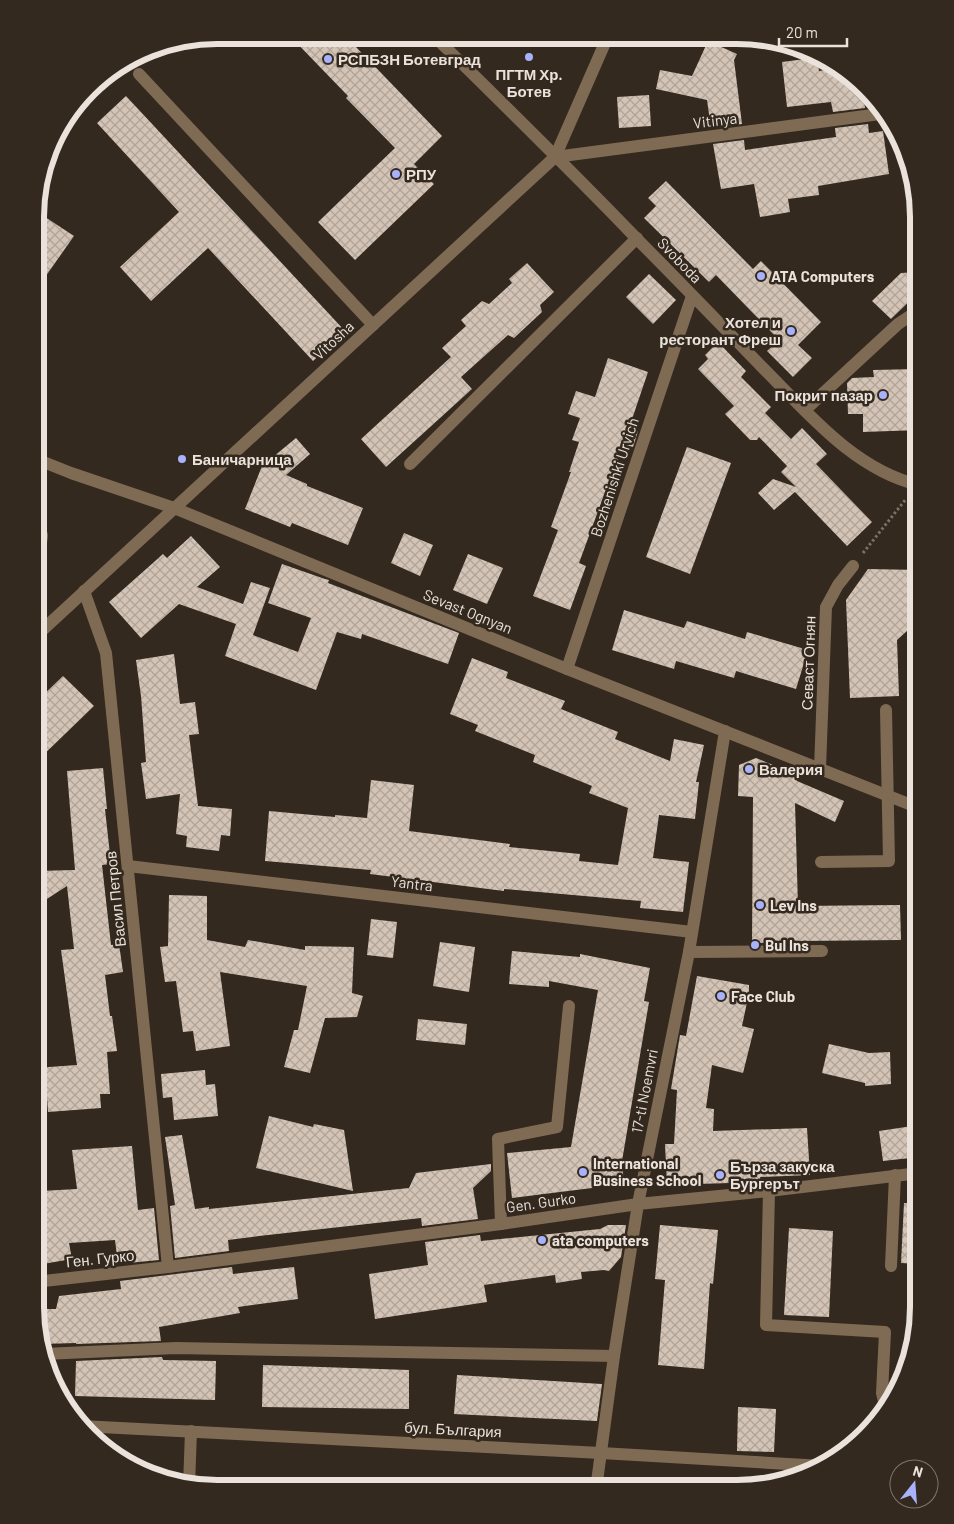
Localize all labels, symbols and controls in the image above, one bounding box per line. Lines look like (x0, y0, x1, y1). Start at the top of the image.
scale bar (779, 15, 846, 47)
text: 20 m (786, 23, 818, 41)
place label: РСПБЗН Ботевград (338, 50, 481, 68)
marker: ПГТМ Хр. Ботев (523, 51, 535, 63)
marker: РСПБЗН Ботевград (322, 53, 334, 65)
place label: ПГТМ Хр. Ботев (495, 65, 563, 100)
street label: Vitinya (692, 108, 738, 132)
place label: РПУ (406, 165, 437, 183)
marker: РПУ (390, 168, 402, 180)
street label: Svoboda (654, 234, 706, 286)
place label: ATA Computers (771, 267, 875, 285)
marker: ATA Computers (755, 270, 767, 282)
place label: Хотел и ресторант Фреш (659, 313, 781, 348)
street label: Vitosha (309, 317, 357, 363)
marker: Хотел и ресторант Фреш (785, 325, 797, 337)
place label: Покрит пазар (774, 386, 873, 404)
marker: Покрит пазар (877, 389, 889, 401)
street label: Bozhenishki Urvich (586, 415, 642, 539)
place label: Баничарница (192, 450, 292, 468)
marker: Баничарница (176, 453, 188, 465)
street label: Sevast Ognyan (421, 585, 515, 637)
street label: Севаст Огнян (797, 615, 819, 711)
place label: Валерия (759, 760, 823, 778)
marker: Валерия (743, 763, 755, 775)
street label: Васил Петров (101, 850, 129, 948)
street label: Yantra (390, 871, 434, 895)
place label: Lev Ins (770, 896, 817, 914)
marker: Lev Ins (754, 899, 766, 911)
place label: Bul Ins (765, 936, 809, 954)
marker: Bul Ins (749, 939, 761, 951)
place label: Face Club (731, 987, 795, 1005)
marker: Face Club (715, 990, 727, 1002)
street label: 17-ti Noemvri (627, 1047, 661, 1135)
place label: International Business School (593, 1154, 701, 1189)
place label: Бърза закуска Бургерът (730, 1157, 835, 1192)
marker: International Business School (577, 1166, 589, 1178)
marker: Бърза закуска Бургерът (714, 1169, 726, 1181)
street label: Gen. Gurko (505, 1188, 577, 1216)
place label: ata computers (552, 1231, 649, 1249)
marker: ata computers (536, 1234, 548, 1246)
street label: Ген. Гурко (65, 1245, 135, 1271)
street label: бул. България (404, 1417, 502, 1441)
north arrow (889, 1459, 939, 1509)
text: N (911, 1462, 925, 1481)

